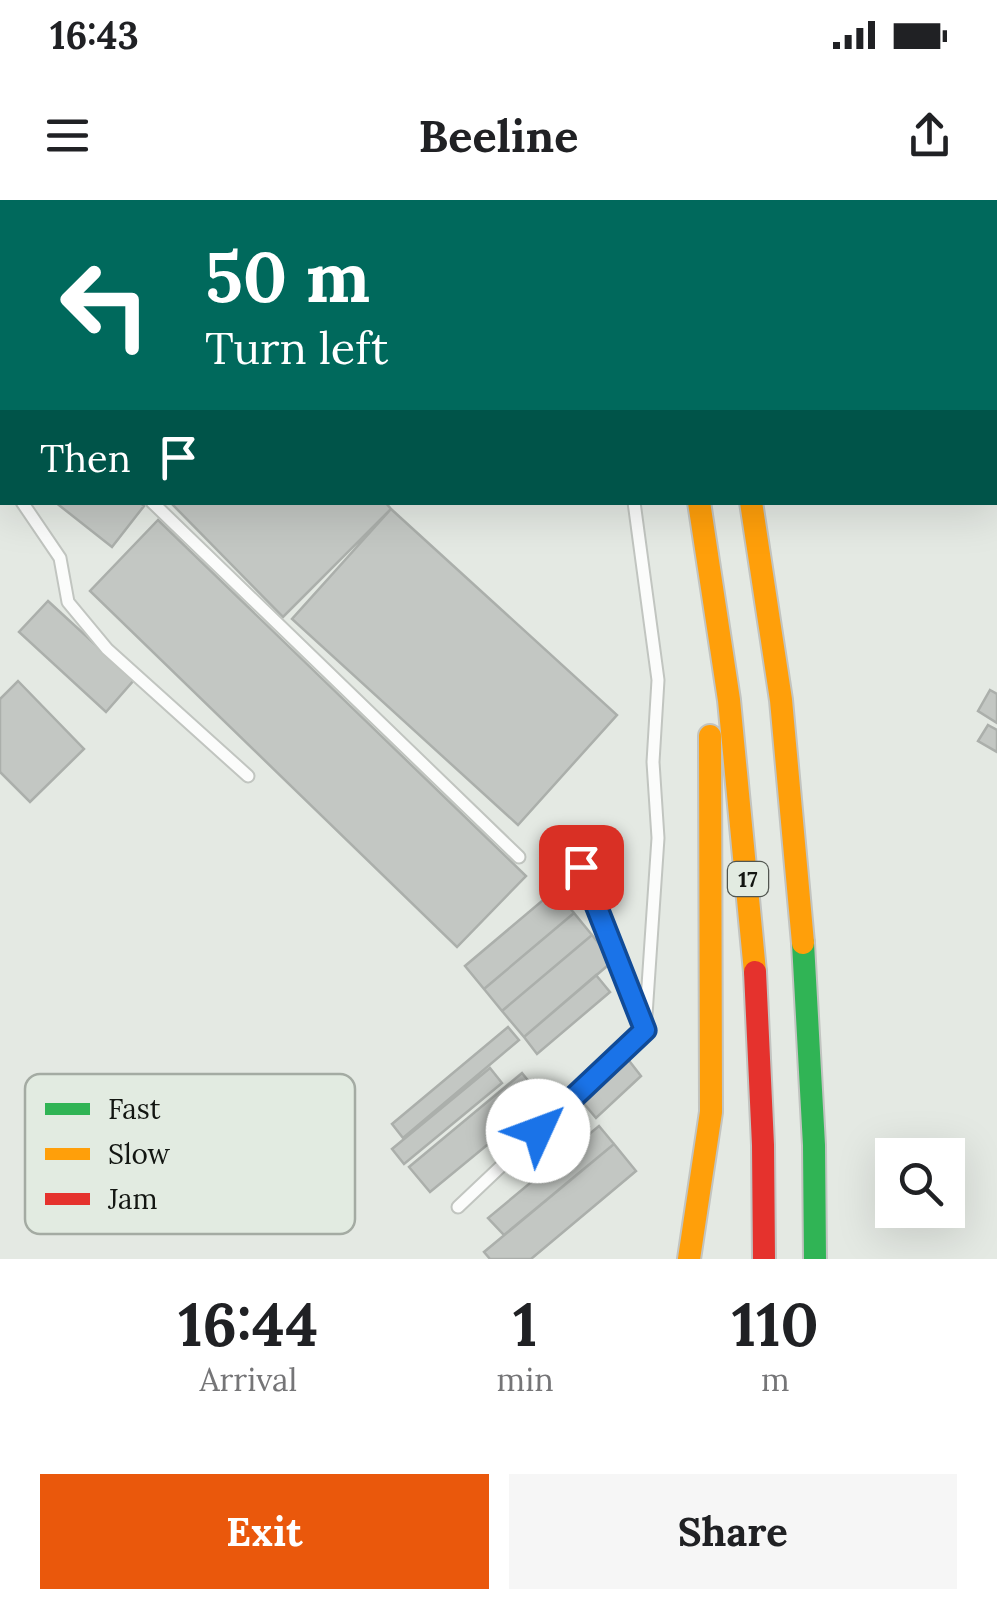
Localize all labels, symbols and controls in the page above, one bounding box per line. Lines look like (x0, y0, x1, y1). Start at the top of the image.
text: 16:43 (50, 11, 139, 59)
text: Beeline (419, 107, 578, 164)
icon: menu (40, 108, 95, 163)
icon: share (902, 108, 957, 163)
text: 50 m (205, 232, 370, 321)
icon: left (40, 240, 170, 370)
text: Turn left (205, 319, 388, 376)
icon: arrive (151, 430, 206, 485)
text: Then (40, 434, 131, 482)
pin (539, 825, 624, 910)
icon: arrive (554, 840, 609, 895)
road number: 17 (728, 862, 768, 896)
legend (25, 1074, 355, 1234)
position arrow (486, 1079, 590, 1183)
text: Fast (108, 1091, 161, 1127)
text: Slow (108, 1136, 171, 1172)
map controls (875, 1138, 965, 1228)
button: search (875, 1138, 965, 1228)
text: Jam (107, 1181, 158, 1217)
text: 16:44 (178, 1286, 318, 1362)
text: 1 (513, 1286, 537, 1362)
text: 110 (732, 1286, 819, 1362)
text: Arrival (199, 1359, 297, 1400)
text: min (497, 1359, 554, 1400)
text: m (761, 1359, 790, 1400)
button: Exit (40, 1474, 489, 1589)
button: Share (509, 1474, 957, 1589)

